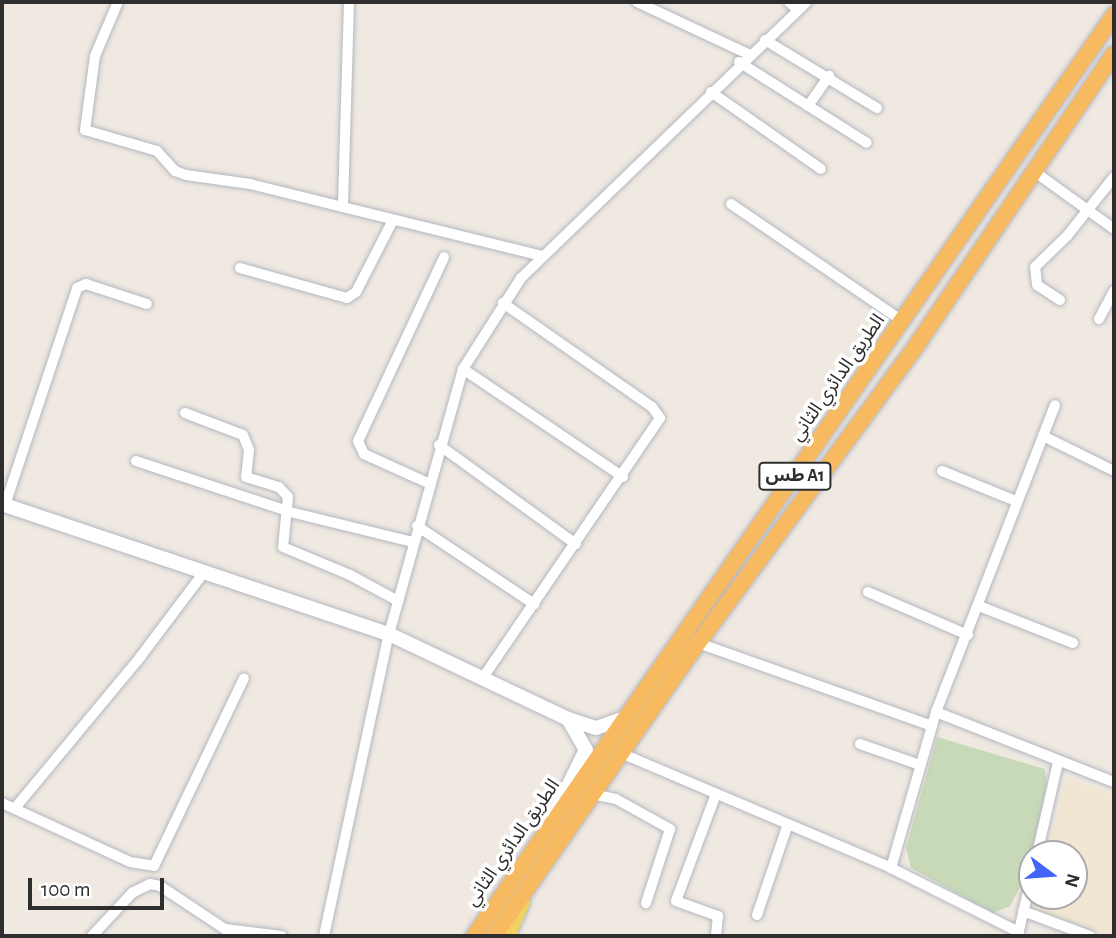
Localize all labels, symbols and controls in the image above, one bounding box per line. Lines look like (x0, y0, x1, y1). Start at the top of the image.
street label: الطريق الدائري الثاني (786, 310, 890, 446)
road number: طس A1 (758, 462, 832, 490)
street label: الطريق الدائري الثاني (461, 775, 565, 911)
north arrow (1018, 840, 1088, 910)
scale bar (32, 864, 168, 908)
text: N (1061, 871, 1083, 889)
text: 100 m (41, 879, 91, 900)

